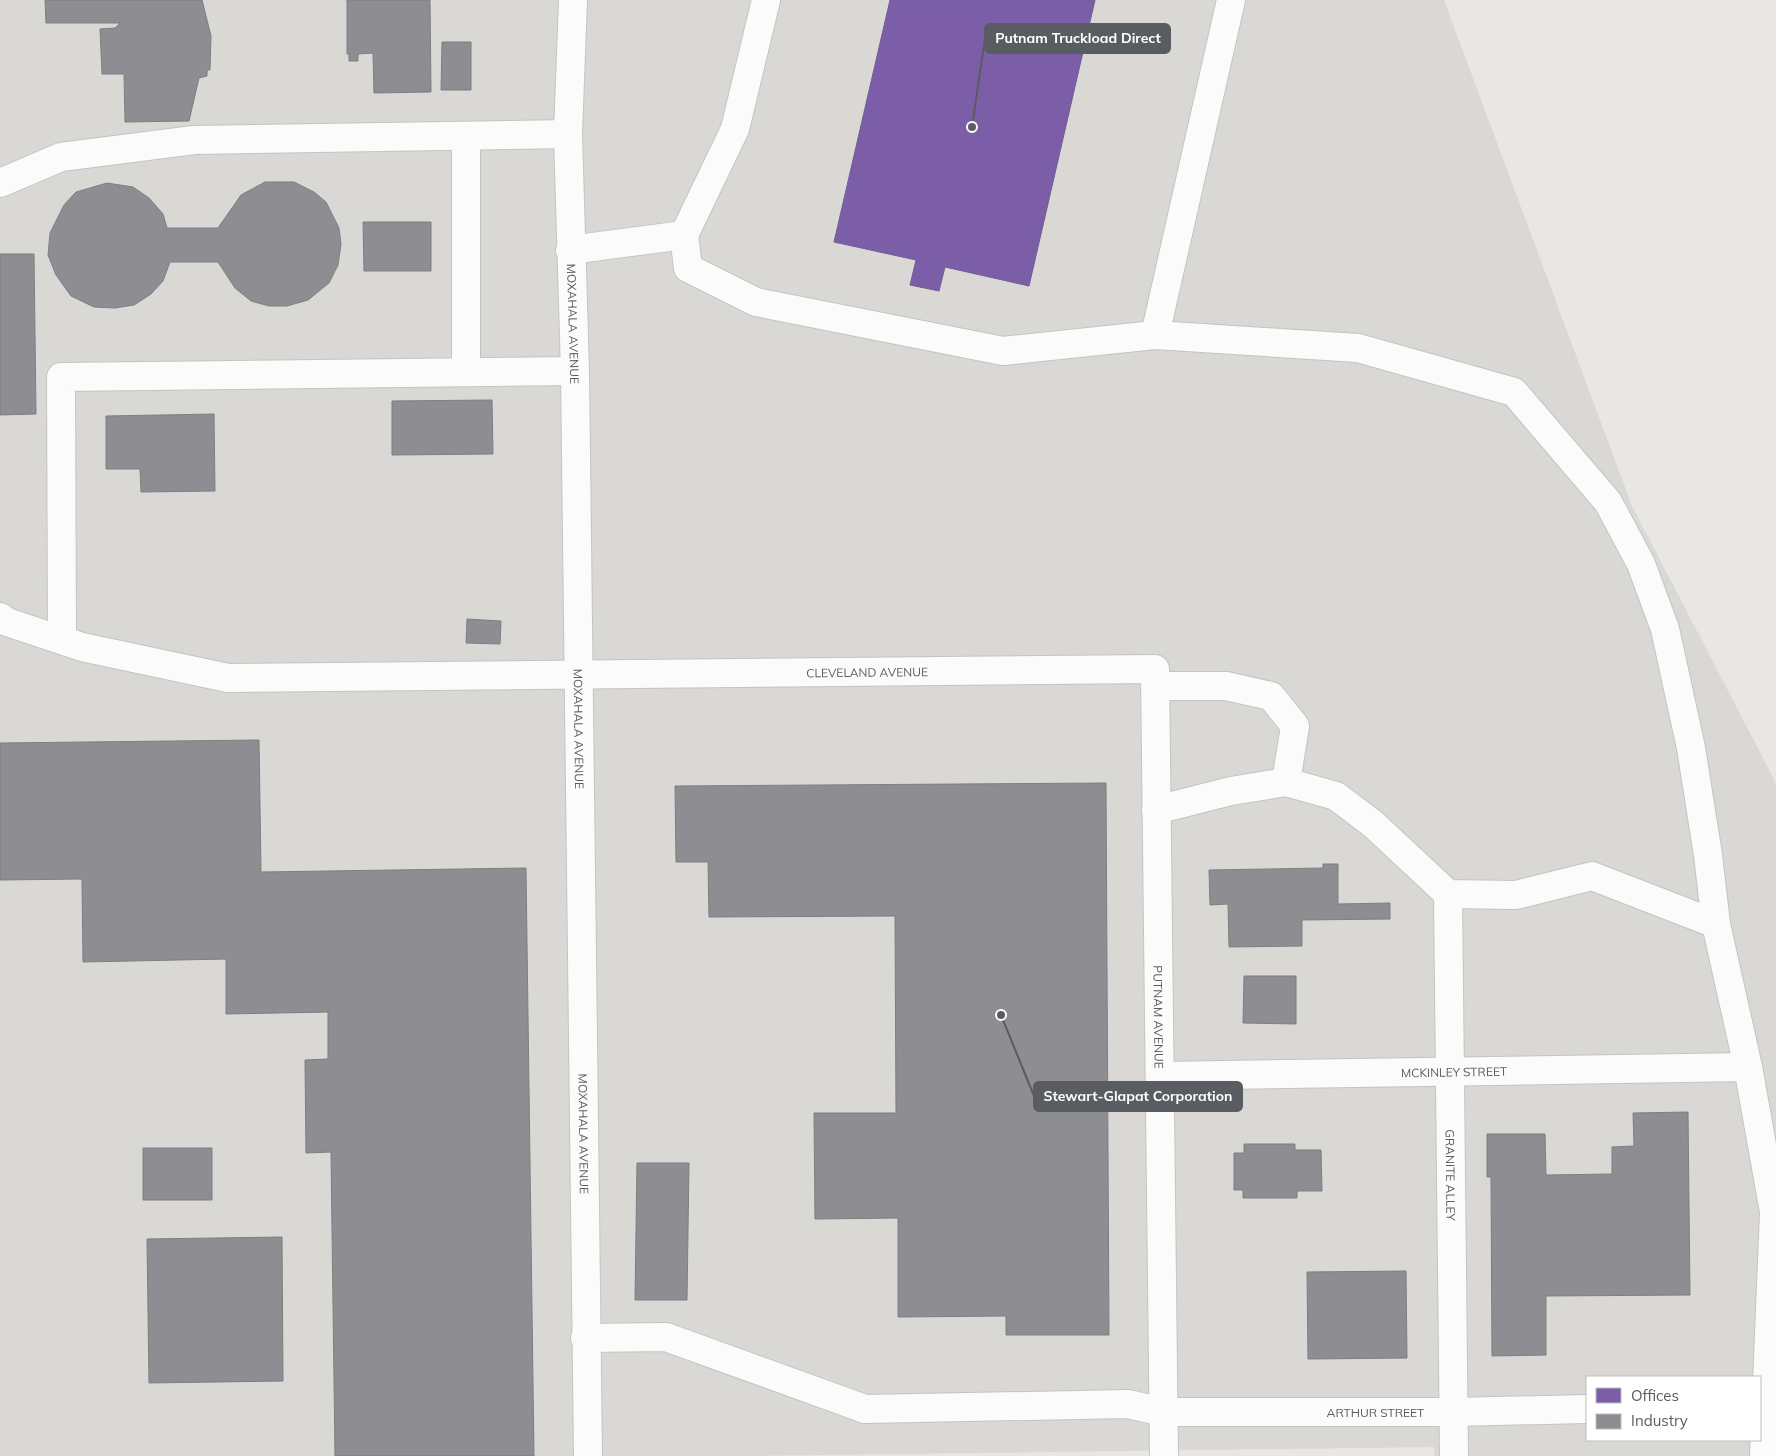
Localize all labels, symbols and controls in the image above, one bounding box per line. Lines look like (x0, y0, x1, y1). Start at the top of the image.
callout: Putnam Truckload Direct (985, 24, 1170, 53)
text: Putnam Truckload Direct (995, 29, 1161, 47)
street label: MOXAHALA AVENUE (564, 263, 583, 384)
street label: CLEVELAND AVENUE (806, 664, 928, 680)
street label: MOXAHALA AVENUE (571, 668, 588, 789)
street label: PUTNAM AVENUE (1151, 965, 1167, 1069)
street label: MCKINLEY STREET (1401, 1063, 1508, 1080)
street label: MOXAHALA AVENUE (576, 1073, 592, 1194)
callout: Stewart-Glapat Corporation (1034, 1082, 1242, 1111)
text: Stewart-Glapat Corporation (1044, 1087, 1232, 1105)
street label: GRANITE ALLEY (1443, 1129, 1459, 1222)
legend (1586, 1376, 1761, 1441)
text: Offices (1631, 1386, 1679, 1405)
street label: ARTHUR STREET (1327, 1405, 1425, 1420)
text: Industry (1631, 1411, 1688, 1430)

